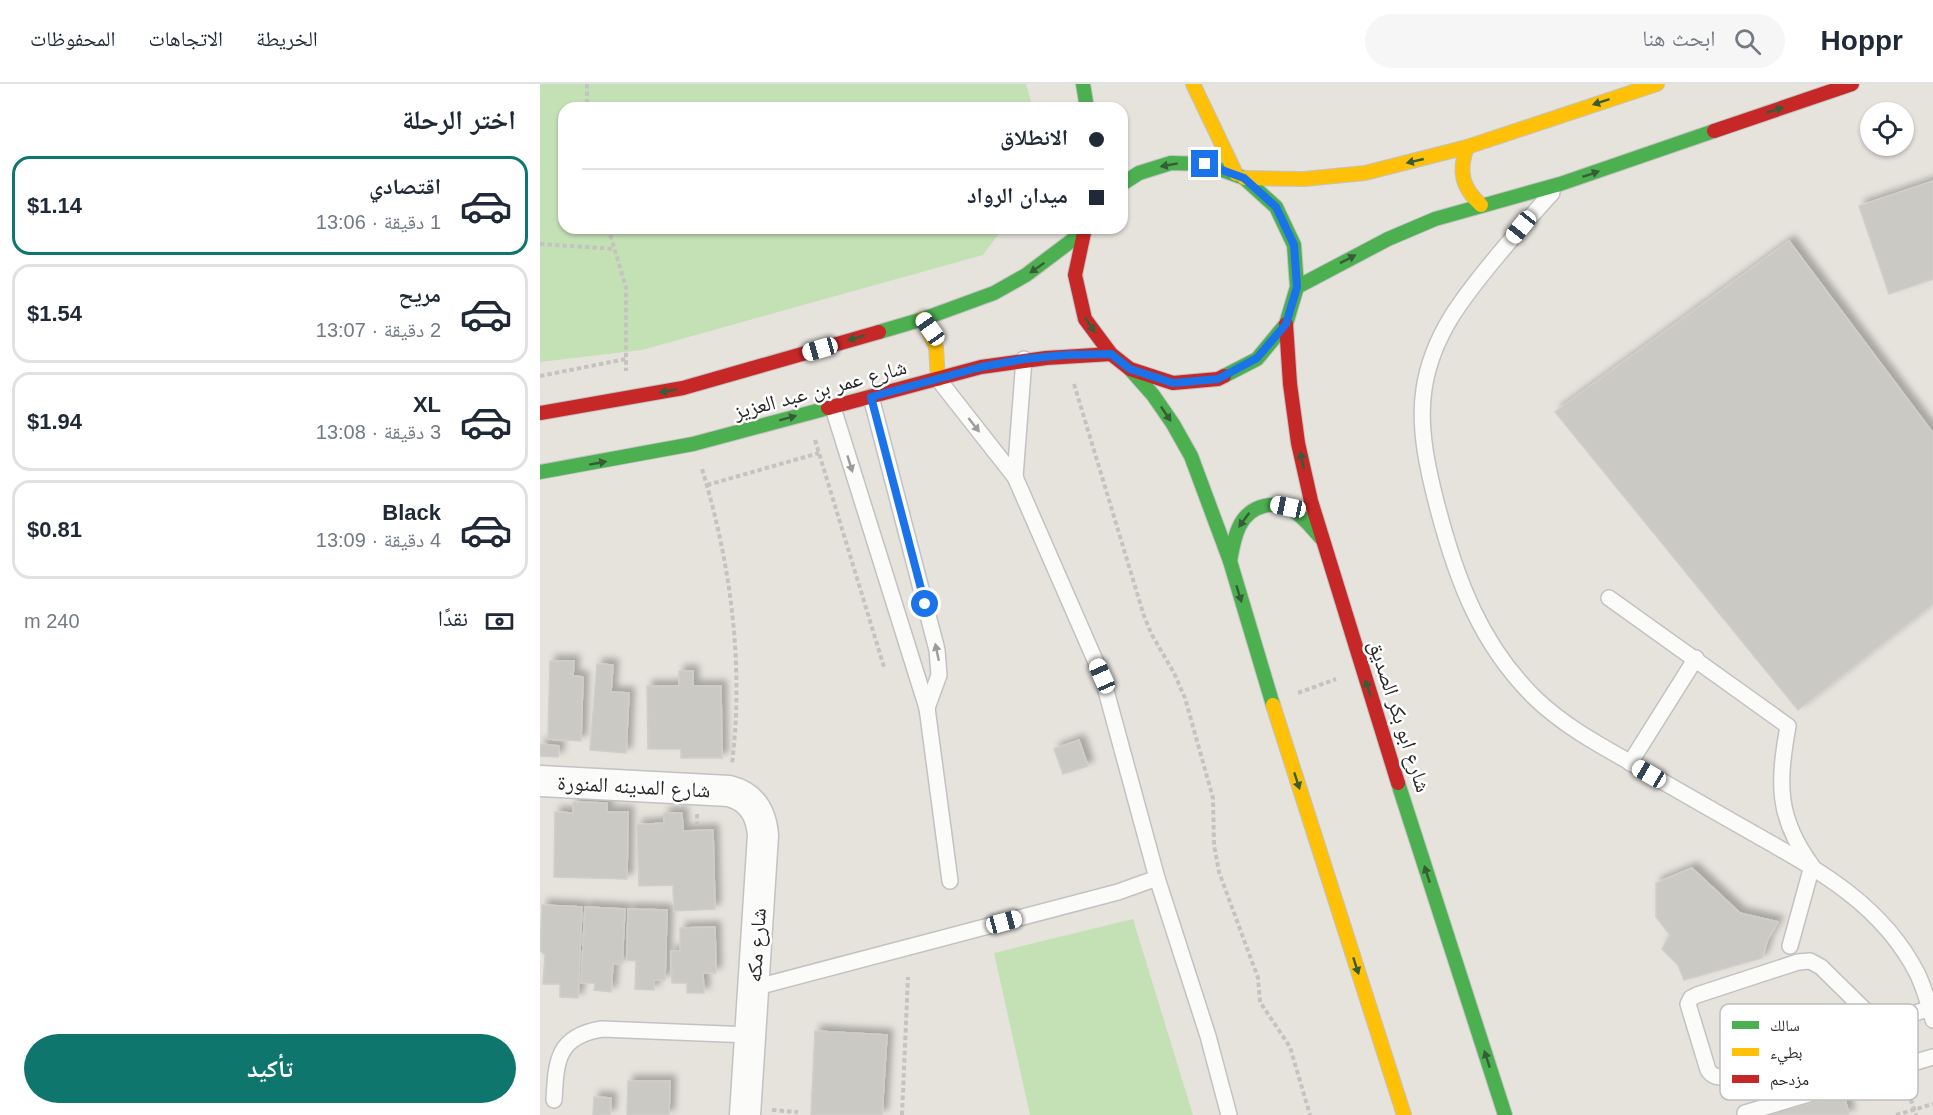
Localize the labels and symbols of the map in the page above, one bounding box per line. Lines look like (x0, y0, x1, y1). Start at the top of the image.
one-way arrow (1592, 98, 1610, 108)
one-way arrow (1766, 105, 1784, 115)
route end (1191, 150, 1218, 177)
one-way arrow (1406, 157, 1424, 167)
one-way arrow (1159, 161, 1178, 170)
one-way arrow (1582, 168, 1600, 178)
car (1503, 207, 1539, 247)
one-way arrow (1340, 254, 1357, 264)
one-way arrow (1029, 262, 1045, 273)
car (912, 309, 948, 349)
one-way arrow (1084, 316, 1096, 332)
one-way arrow (847, 334, 865, 343)
car (800, 335, 840, 363)
street label: شارع عمر بن عبد العزيز (730, 355, 910, 425)
one-way arrow (659, 387, 678, 396)
one-way arrow (1161, 406, 1172, 423)
one-way arrow (778, 413, 797, 423)
one-way arrow (967, 417, 979, 432)
one-way arrow (1297, 451, 1306, 470)
one-way arrow (846, 455, 855, 473)
one-way arrow (588, 458, 607, 467)
car (1269, 494, 1307, 520)
one-way arrow (1238, 511, 1250, 527)
one-way arrow (1235, 585, 1244, 603)
route start (911, 590, 938, 617)
street label: شارع ابو بكر الصديق (1363, 637, 1435, 795)
one-way arrow (932, 642, 941, 661)
car (1086, 656, 1118, 696)
one-way arrow (1363, 679, 1372, 697)
car (1629, 757, 1669, 791)
street label: شارع المدينه المنورة (557, 771, 711, 803)
one-way arrow (1293, 772, 1302, 790)
one-way arrow (1422, 865, 1432, 883)
street label: شارع مكه (742, 907, 772, 983)
car (984, 909, 1024, 935)
one-way arrow (1352, 957, 1361, 975)
legend (1720, 1004, 1918, 1100)
text: سالك (1770, 1017, 1800, 1034)
text: بطيء (1770, 1044, 1802, 1065)
one-way arrow (1482, 1050, 1491, 1068)
text: مزدحم (1770, 1071, 1809, 1090)

